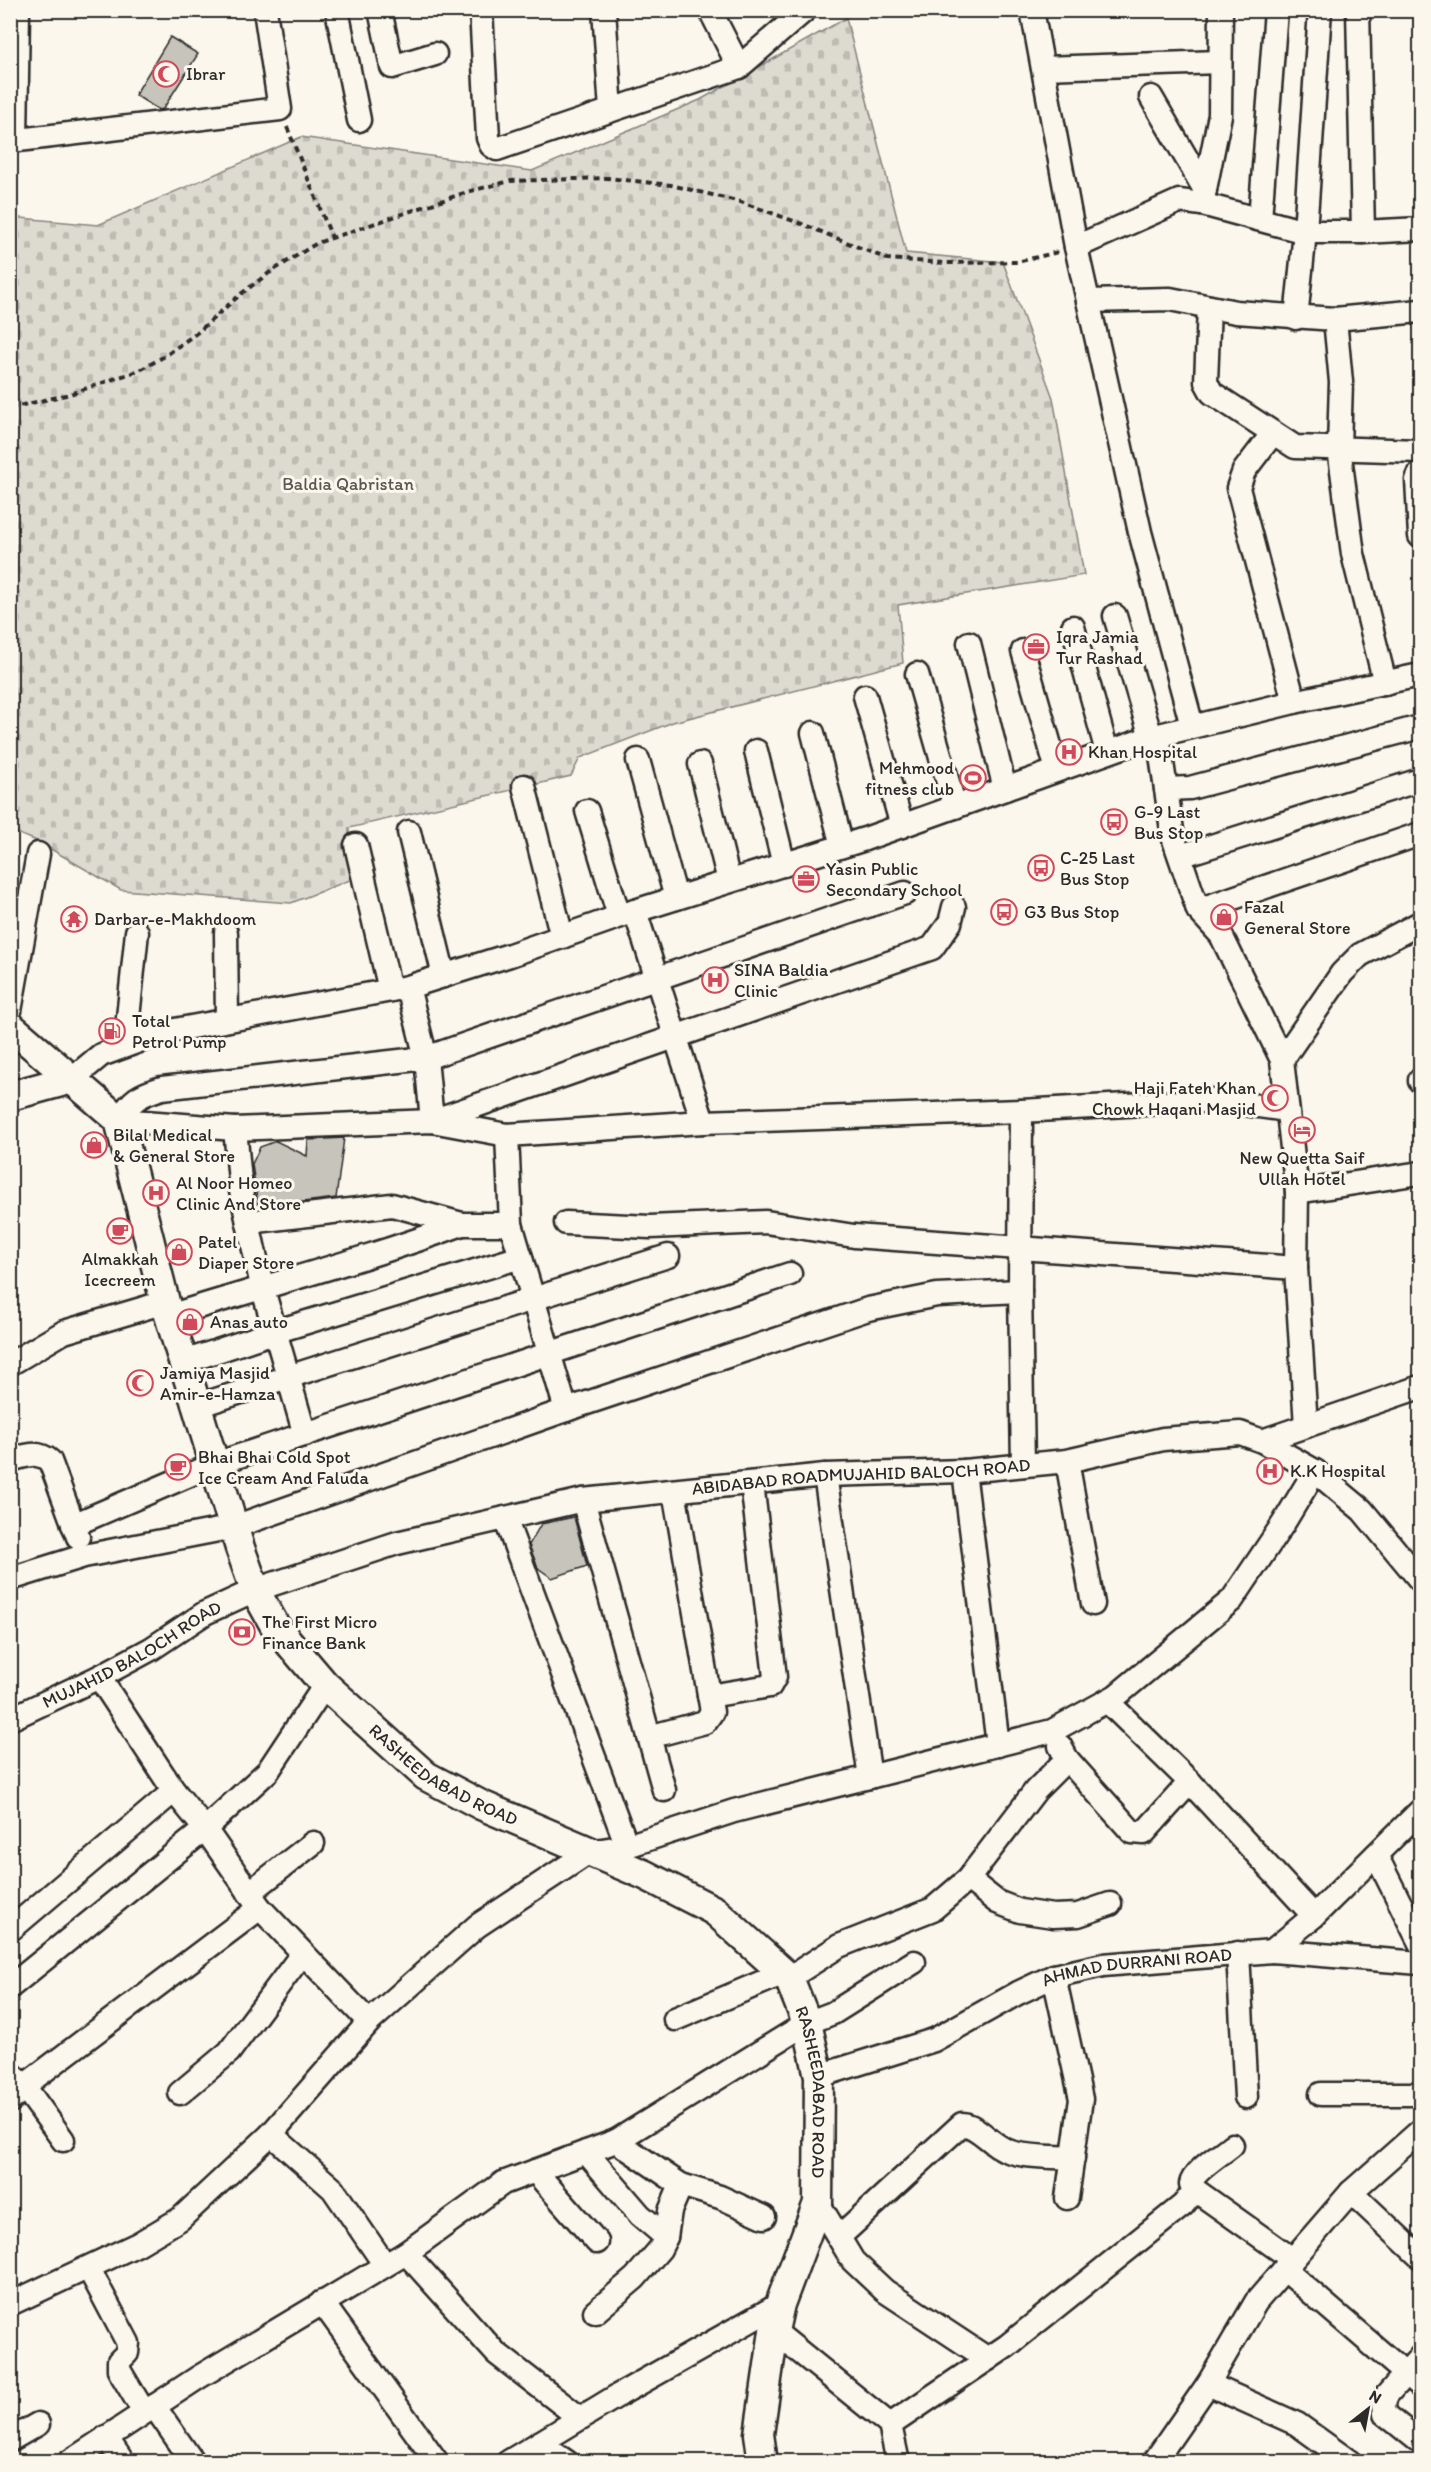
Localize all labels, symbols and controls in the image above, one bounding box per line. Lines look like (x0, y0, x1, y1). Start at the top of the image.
mosque icon: Ibrar (151, 59, 181, 89)
place label: Ibrar (186, 63, 226, 85)
park label: Baldia Qabristan (282, 473, 414, 495)
place label: Iqra Jamia Tur Rashad (1056, 626, 1143, 669)
office icon: Iqra Jamia Tur Rashad (1021, 632, 1051, 662)
hospital icon: Khan Hospital (1054, 737, 1084, 767)
place label: Khan Hospital (1088, 741, 1197, 763)
place label: Mehmood fitness club (865, 757, 954, 800)
sports icon: Mehmood fitness club (958, 763, 988, 793)
place label: G-9 Last Bus Stop (1134, 801, 1203, 844)
bus stop icon: G-9 Last Bus Stop (1099, 807, 1129, 837)
place label: C-25 Last Bus Stop (1060, 847, 1135, 890)
bus stop icon: C-25 Last Bus Stop (1026, 853, 1056, 883)
place label: Yasin Public Secondary School (826, 858, 962, 901)
office icon: Yasin Public Secondary School (791, 864, 821, 894)
place label: Fazal General Store (1244, 896, 1350, 939)
bus stop icon: G3 Bus Stop (989, 897, 1019, 927)
place label: G3 Bus Stop (1024, 901, 1119, 923)
shop icon: Fazal General Store (1209, 902, 1239, 932)
temple icon: Darbar-e-Makhdoom (59, 904, 89, 934)
place label: Darbar-e-Makhdoom (94, 908, 256, 930)
place label: SINA Baldia Clinic (734, 959, 829, 1002)
hospital icon: SINA Baldia Clinic (700, 965, 730, 995)
place label: Total Petrol Pump (132, 1010, 227, 1053)
fuel station icon: Total Petrol Pump (97, 1016, 127, 1046)
place label: Haji Fateh Khan Chowk Haqani Masjid (1092, 1077, 1256, 1120)
mosque icon: Haji Fateh Khan Chowk Haqani Masjid (1260, 1083, 1290, 1113)
hotel icon: New Quetta Saif Ullah Hotel (1287, 1115, 1317, 1145)
place label: Bilal Medical & General Store (113, 1124, 235, 1167)
shop icon: Bilal Medical & General Store (79, 1130, 109, 1160)
place label: New Quetta Saif Ullah Hotel (1239, 1147, 1365, 1190)
place label: Al Noor Homeo Clinic And Store (176, 1172, 301, 1215)
hospital icon: Al Noor Homeo Clinic And Store (141, 1178, 171, 1208)
cafe icon: Almakkah Icecreem (105, 1216, 135, 1246)
place label: Patel Diaper Store (198, 1231, 294, 1274)
shop icon: Patel Diaper Store (164, 1237, 194, 1267)
place label: Almakkah Icecreem (81, 1248, 159, 1291)
shop icon: Anas auto (175, 1307, 205, 1337)
place label: Anas auto (210, 1311, 288, 1333)
place label: Jamiya Masjid Amir-e-Hamza (160, 1362, 276, 1405)
mosque icon: Jamiya Masjid Amir-e-Hamza (125, 1368, 155, 1398)
place label: Bhai Bhai Cold Spot Ice Cream And Faluda (198, 1446, 369, 1489)
cafe icon: Bhai Bhai Cold Spot Ice Cream And Faluda (163, 1452, 193, 1482)
street label: ABIDABAD ROADMUJAHID BALOCH ROAD (691, 1454, 1031, 1500)
hospital icon: K.K Hospital (1255, 1456, 1285, 1486)
place label: K.K Hospital (1290, 1460, 1386, 1482)
street label: MUJAHID BALOCH ROAD (39, 1596, 225, 1713)
place label: The First Micro Finance Bank (262, 1611, 377, 1654)
bank icon: The First Micro Finance Bank (227, 1617, 257, 1647)
street label: RASHEEDABAD ROAD (364, 1719, 521, 1830)
street label: AHMAD DURRANI ROAD (1038, 1943, 1233, 1991)
street label: RASHEEDABAD ROAD (790, 2003, 831, 2178)
north arrow (1338, 2379, 1398, 2439)
text: N (1366, 2386, 1385, 2407)

